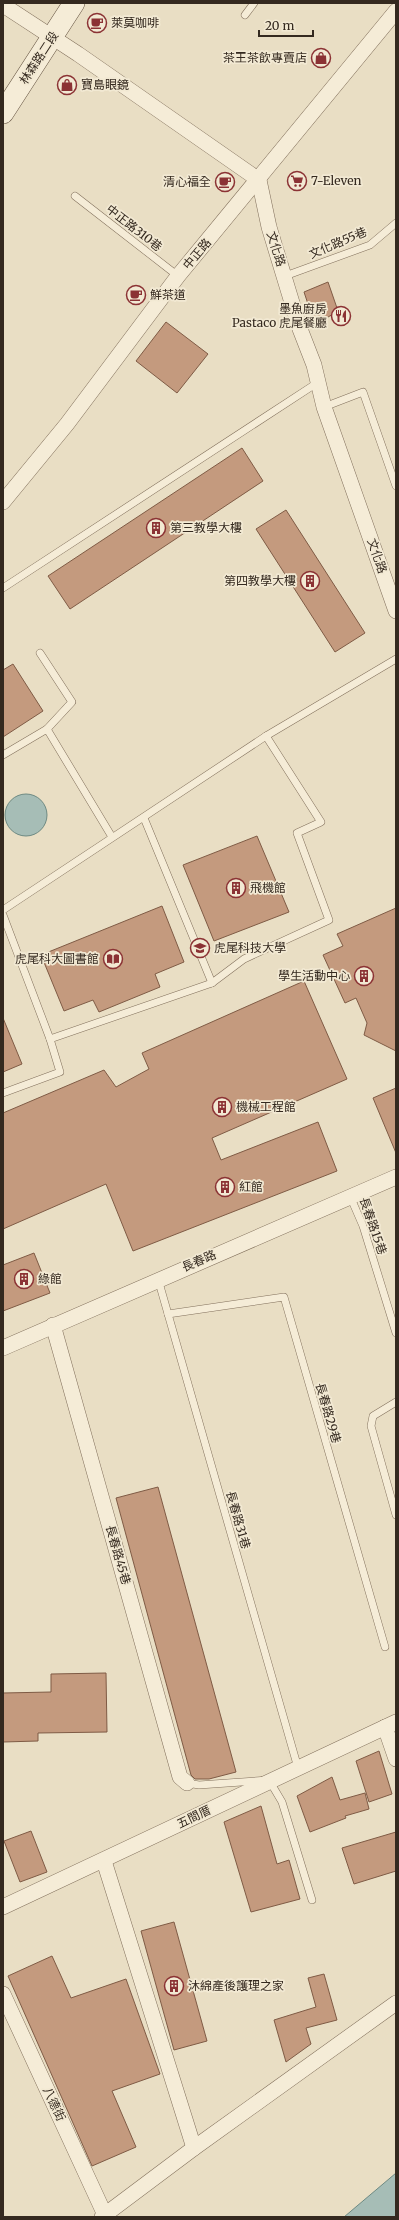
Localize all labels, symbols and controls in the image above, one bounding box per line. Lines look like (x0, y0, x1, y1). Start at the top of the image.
cafe icon: 萊莫咖啡 (86, 12, 108, 34)
scale bar (259, 12, 313, 38)
place label: 萊莫咖啡 (111, 15, 159, 30)
text: 20 m (265, 18, 294, 33)
street label: 林森路二段 (16, 28, 61, 87)
shop icon: 茶王茶飲專賣店 (310, 47, 332, 69)
place label: 茶王茶飲專賣店 (223, 50, 307, 65)
shop icon: 寶島眼鏡 (56, 74, 78, 96)
place label: 寶島眼鏡 (81, 77, 129, 92)
supermarket icon: 7-Eleven (286, 170, 308, 192)
cafe icon: 清心福全 (214, 171, 236, 193)
place label: 7-Eleven (311, 173, 361, 188)
place label: 清心福全 (163, 174, 211, 189)
street label: 中正路310巷 (103, 201, 165, 254)
street label: 文化路55巷 (307, 224, 369, 261)
street label: 文化路 (264, 229, 289, 268)
street label: 中正路 (179, 235, 214, 272)
cafe icon: 鮮茶道 (125, 284, 147, 306)
place label: 鮮茶道 (150, 287, 186, 302)
place label: 墨魚廚房 Pastaco 虎尾餐廳 (232, 301, 327, 330)
restaurant icon: 墨魚廚房 Pastaco 虎尾餐廳 (330, 305, 352, 327)
building icon: 第三教學大樓 (145, 517, 167, 539)
place label: 第三教學大樓 (170, 520, 242, 535)
street label: 文化路 (365, 536, 390, 575)
building icon: 第四教學大樓 (299, 570, 321, 592)
place label: 第四教學大樓 (224, 573, 296, 588)
building icon: 飛機館 (225, 877, 247, 899)
place label: 飛機館 (250, 880, 286, 895)
school or university icon: 虎尾科技大學 (189, 937, 211, 959)
place label: 虎尾科技大學 (214, 940, 286, 955)
library icon: 虎尾科大圖書館 (102, 948, 124, 970)
place label: 虎尾科大圖書館 (15, 951, 99, 966)
building icon: 學生活動中心 (353, 965, 375, 987)
place label: 學生活動中心 (278, 968, 350, 983)
building icon: 機械工程館 (211, 1096, 233, 1118)
place label: 機械工程館 (236, 1099, 296, 1114)
building icon: 紅館 (214, 1176, 236, 1198)
place label: 紅館 (239, 1179, 263, 1194)
street label: 長春路15巷 (357, 1195, 390, 1257)
street label: 長春路 (179, 1247, 218, 1274)
building icon: 綠館 (13, 1268, 35, 1290)
place label: 綠館 (38, 1271, 62, 1286)
street label: 長春路29巷 (313, 1381, 344, 1445)
street label: 長春路31巷 (223, 1489, 254, 1551)
street label: 長春路45巷 (103, 1523, 134, 1586)
street label: 五間厝 (174, 1802, 213, 1831)
building icon: 沐綿產後護理之家 (163, 1975, 185, 1997)
place label: 沐綿產後護理之家 (188, 1978, 284, 1993)
street label: 八德街 (40, 2084, 69, 2123)

